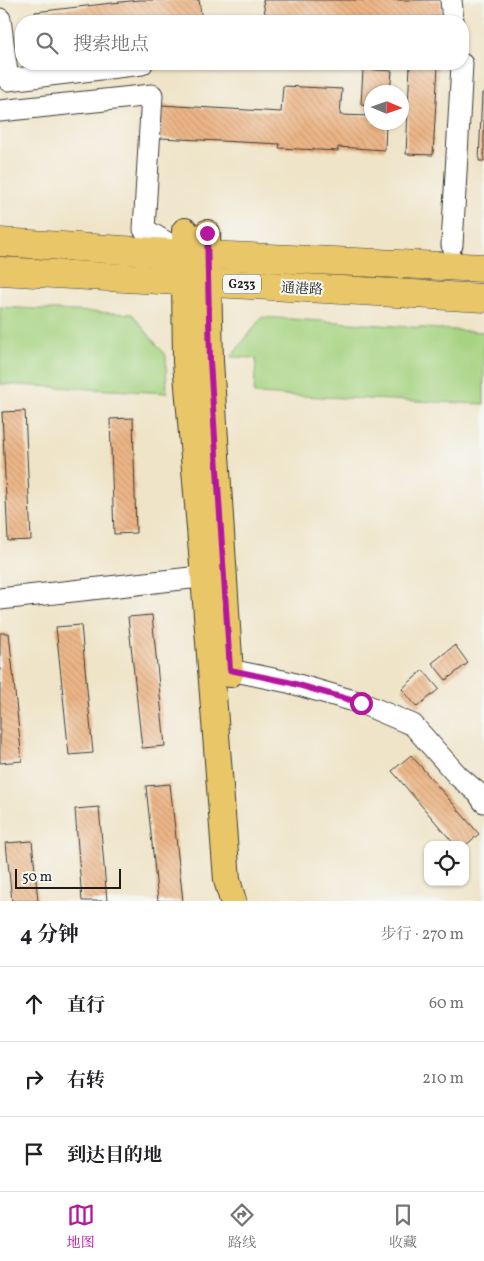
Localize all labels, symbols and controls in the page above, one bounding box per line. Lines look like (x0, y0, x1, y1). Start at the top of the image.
search box (15, 15, 469, 70)
icon: search (33, 29, 61, 57)
text: 搜索地点 (73, 32, 149, 58)
north arrow (364, 85, 409, 130)
route end (196, 222, 219, 245)
road number: G233 (223, 274, 261, 294)
street label: 通港路 (280, 279, 323, 300)
route start (350, 692, 373, 715)
map controls (424, 841, 469, 886)
button: locate (424, 841, 469, 886)
scale bar (15, 866, 121, 889)
text: 50 m (22, 868, 52, 887)
text: 4 分钟 (20, 921, 79, 950)
text: 步行 · 270 m (380, 924, 464, 946)
icon: ahead (20, 990, 48, 1018)
text: 直行 (67, 993, 105, 1019)
text: 60 m (429, 993, 464, 1015)
icon: right (20, 1065, 48, 1093)
text: 右转 (67, 1068, 105, 1094)
text: 210 m (422, 1068, 464, 1090)
icon: arrive (20, 1140, 48, 1168)
text: 到达目的地 (67, 1143, 162, 1169)
tab: 地图 (67, 1201, 95, 1253)
tab: 路线 (228, 1201, 256, 1253)
tab: 收藏 (389, 1201, 417, 1253)

